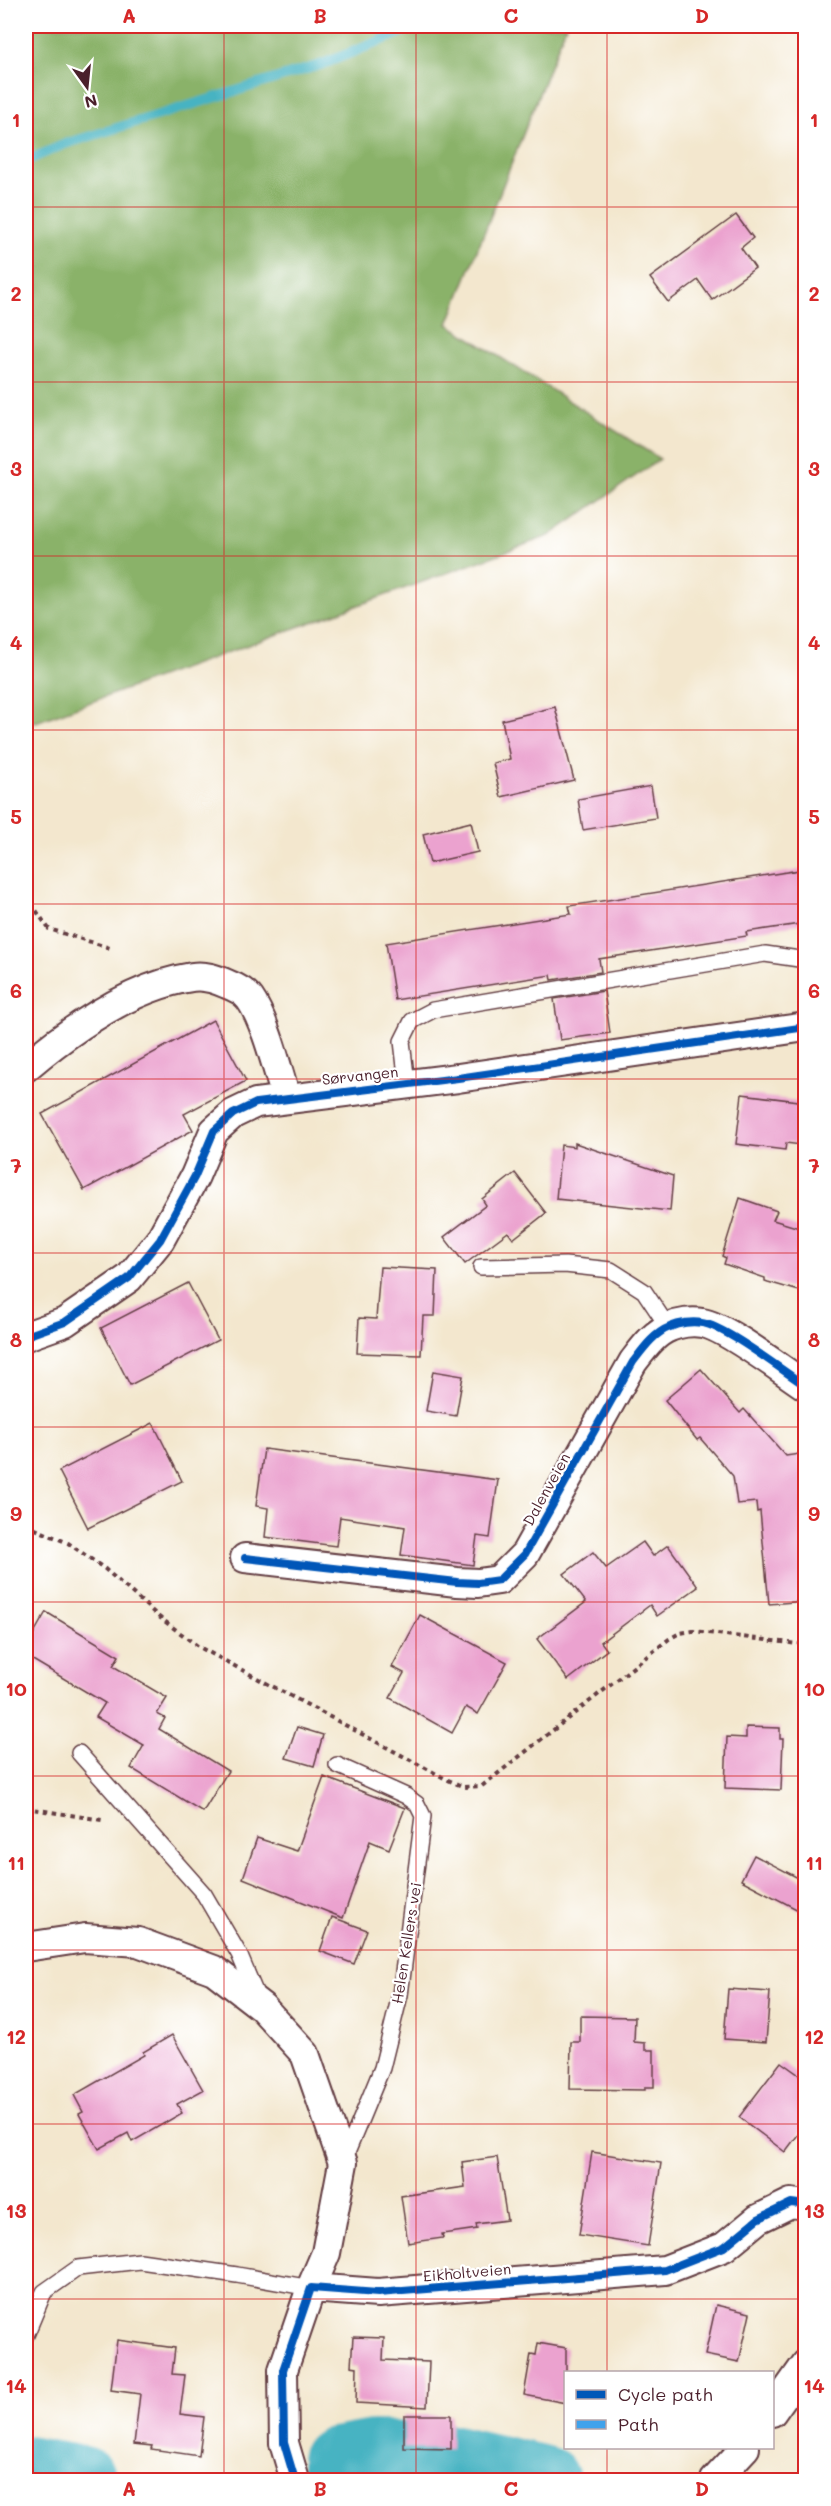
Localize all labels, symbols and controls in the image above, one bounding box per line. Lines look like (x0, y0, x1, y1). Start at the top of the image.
text: A (122, 2, 136, 28)
text: B (313, 2, 327, 28)
text: C (504, 2, 519, 28)
text: D (695, 2, 709, 28)
north arrow (57, 57, 117, 117)
text: N (82, 90, 100, 114)
text: 1 (12, 106, 20, 132)
text: 1 (810, 106, 818, 132)
text: 2 (10, 280, 22, 306)
text: 2 (808, 280, 820, 306)
text: 3 (10, 455, 22, 481)
text: 3 (808, 455, 820, 481)
text: 4 (10, 629, 23, 655)
text: 4 (808, 629, 821, 655)
text: 5 (10, 803, 22, 829)
text: 5 (808, 803, 820, 829)
text: 6 (10, 977, 22, 1003)
text: 6 (808, 977, 820, 1003)
street label: Sørvangen (321, 1061, 399, 1089)
text: 7 (10, 1152, 22, 1178)
text: 7 (808, 1152, 820, 1178)
text: 8 (10, 1326, 22, 1352)
text: 8 (808, 1326, 820, 1352)
street label: Dalenveien (518, 1449, 574, 1529)
text: 9 (10, 1500, 22, 1526)
text: 9 (808, 1500, 820, 1526)
text: 10 (5, 1675, 27, 1701)
text: 10 (803, 1675, 825, 1701)
text: 11 (7, 1849, 25, 1875)
text: 11 (805, 1849, 823, 1875)
street label: Helen Kellers vei (387, 1881, 425, 2005)
text: 12 (6, 2023, 26, 2049)
text: 12 (804, 2023, 824, 2049)
text: 13 (6, 2197, 26, 2223)
text: 13 (804, 2197, 824, 2223)
street label: Eikholtveien (422, 2258, 512, 2286)
legend (564, 2371, 774, 2449)
text: 14 (5, 2372, 27, 2398)
text: 14 (803, 2372, 825, 2398)
text: Cycle path (618, 2382, 713, 2406)
text: Path (618, 2412, 658, 2436)
text: A (122, 2475, 136, 2501)
text: B (313, 2475, 327, 2501)
text: C (504, 2475, 519, 2501)
text: D (695, 2475, 709, 2501)

